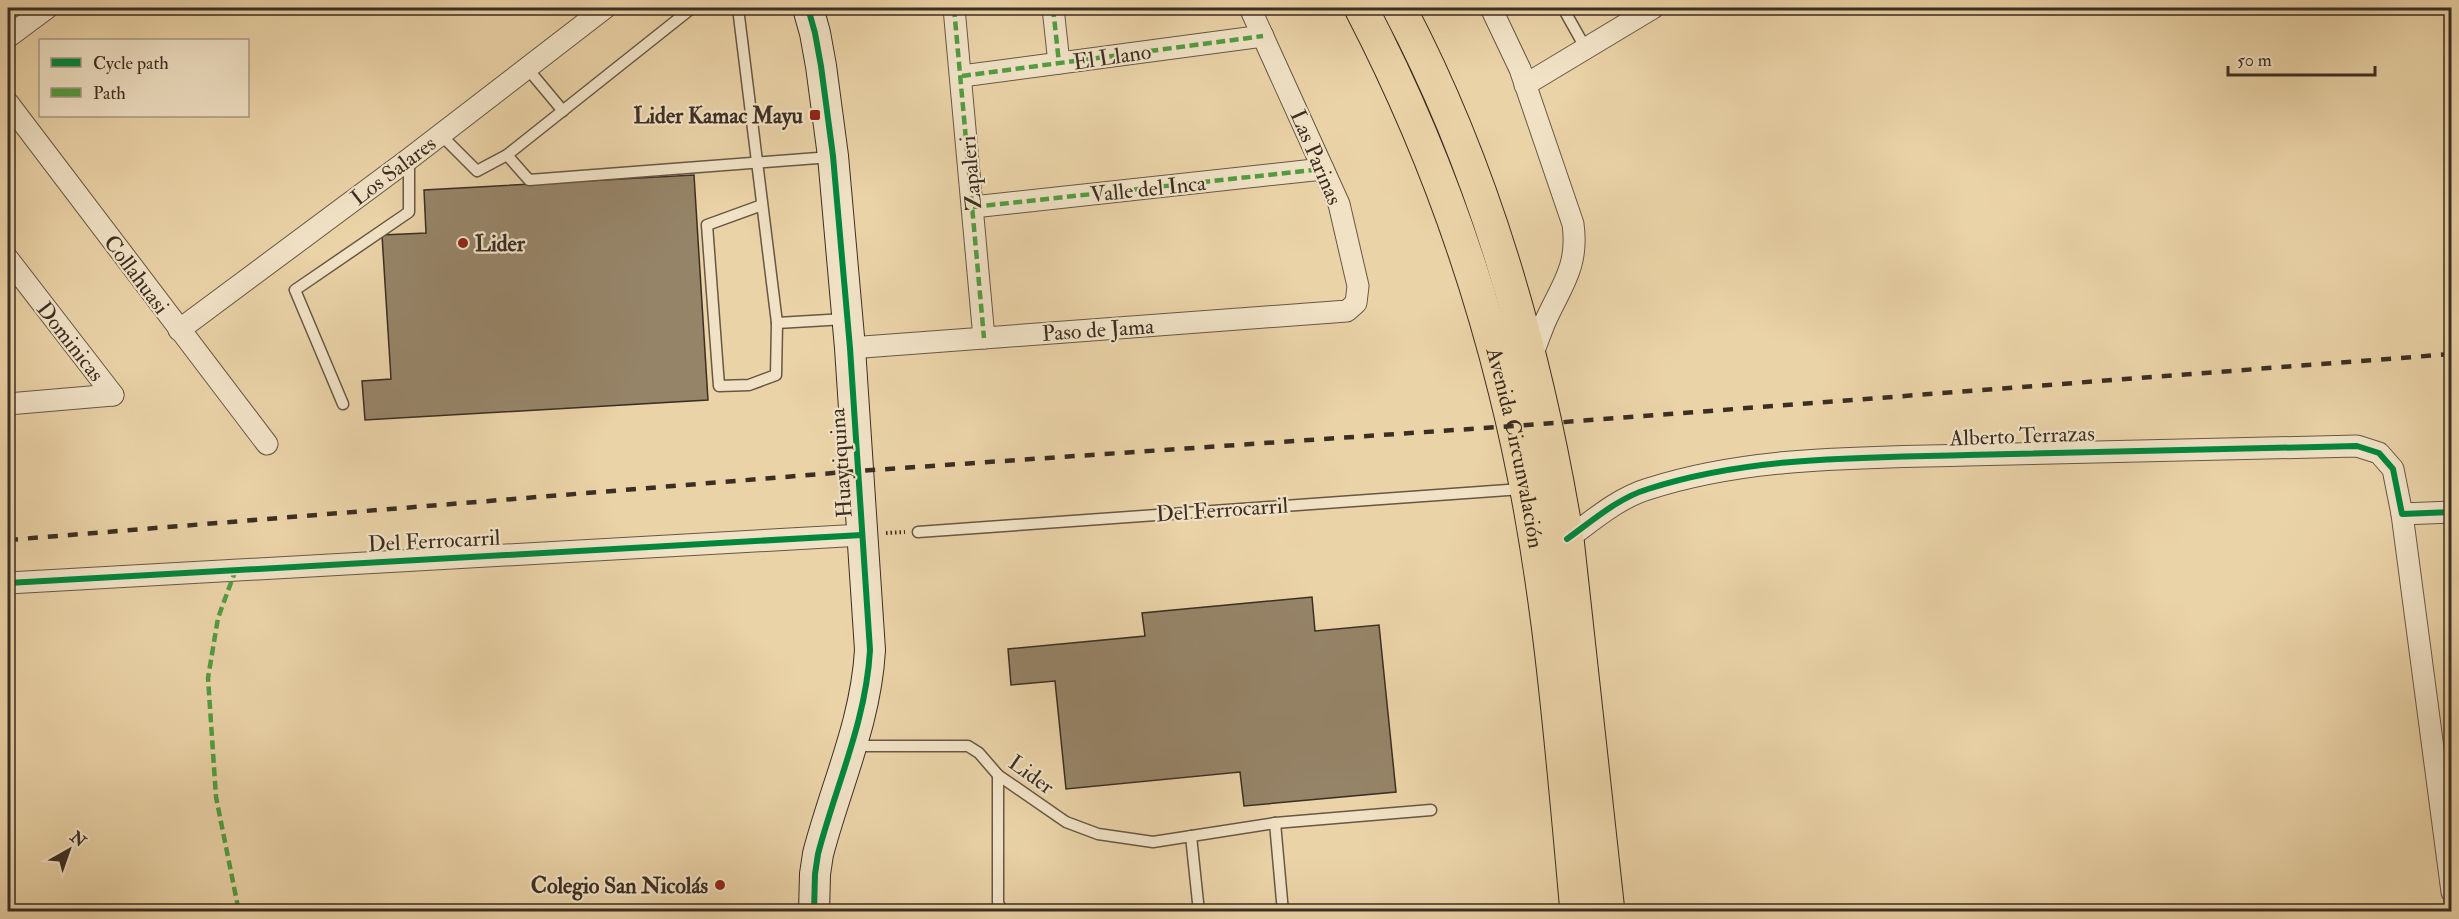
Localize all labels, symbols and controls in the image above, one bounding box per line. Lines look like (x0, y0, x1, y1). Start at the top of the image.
street label: El Llano (1071, 38, 1153, 76)
legend (39, 39, 249, 117)
scale bar (2228, 39, 2375, 77)
text: 50 m (2237, 49, 2272, 72)
text: Cycle path (93, 52, 169, 75)
text: Path (93, 82, 126, 105)
place label: Lider Kamac Mayu (633, 102, 804, 131)
street label: Las Parinas (1284, 106, 1349, 209)
marker: Lider Kamac Mayu (808, 108, 822, 122)
street label: Los Salares (345, 130, 442, 212)
street label: Zapaleri (954, 134, 989, 211)
street label: Valle del Inca (1089, 169, 1208, 209)
street label: Collahuasi (97, 229, 175, 320)
place label: Lider (475, 230, 526, 258)
marker: Lider (456, 236, 470, 250)
street label: Dominicas (30, 296, 110, 387)
street label: Paso de Jama (1041, 312, 1156, 348)
street label: Avenida Circunvalación (1479, 344, 1550, 550)
street label: Huaytiquina (823, 406, 859, 519)
street label: Alberto Terrazas (1948, 419, 2095, 453)
street label: Del Ferrocarril (1155, 491, 1290, 529)
street label: Del Ferrocarril (367, 524, 501, 558)
street label: Lider (1003, 749, 1060, 801)
north arrow (39, 820, 99, 880)
text: N (65, 826, 90, 852)
place label: Colegio San Nicolás (531, 872, 708, 901)
marker: Colegio San Nicolás (713, 878, 727, 892)

